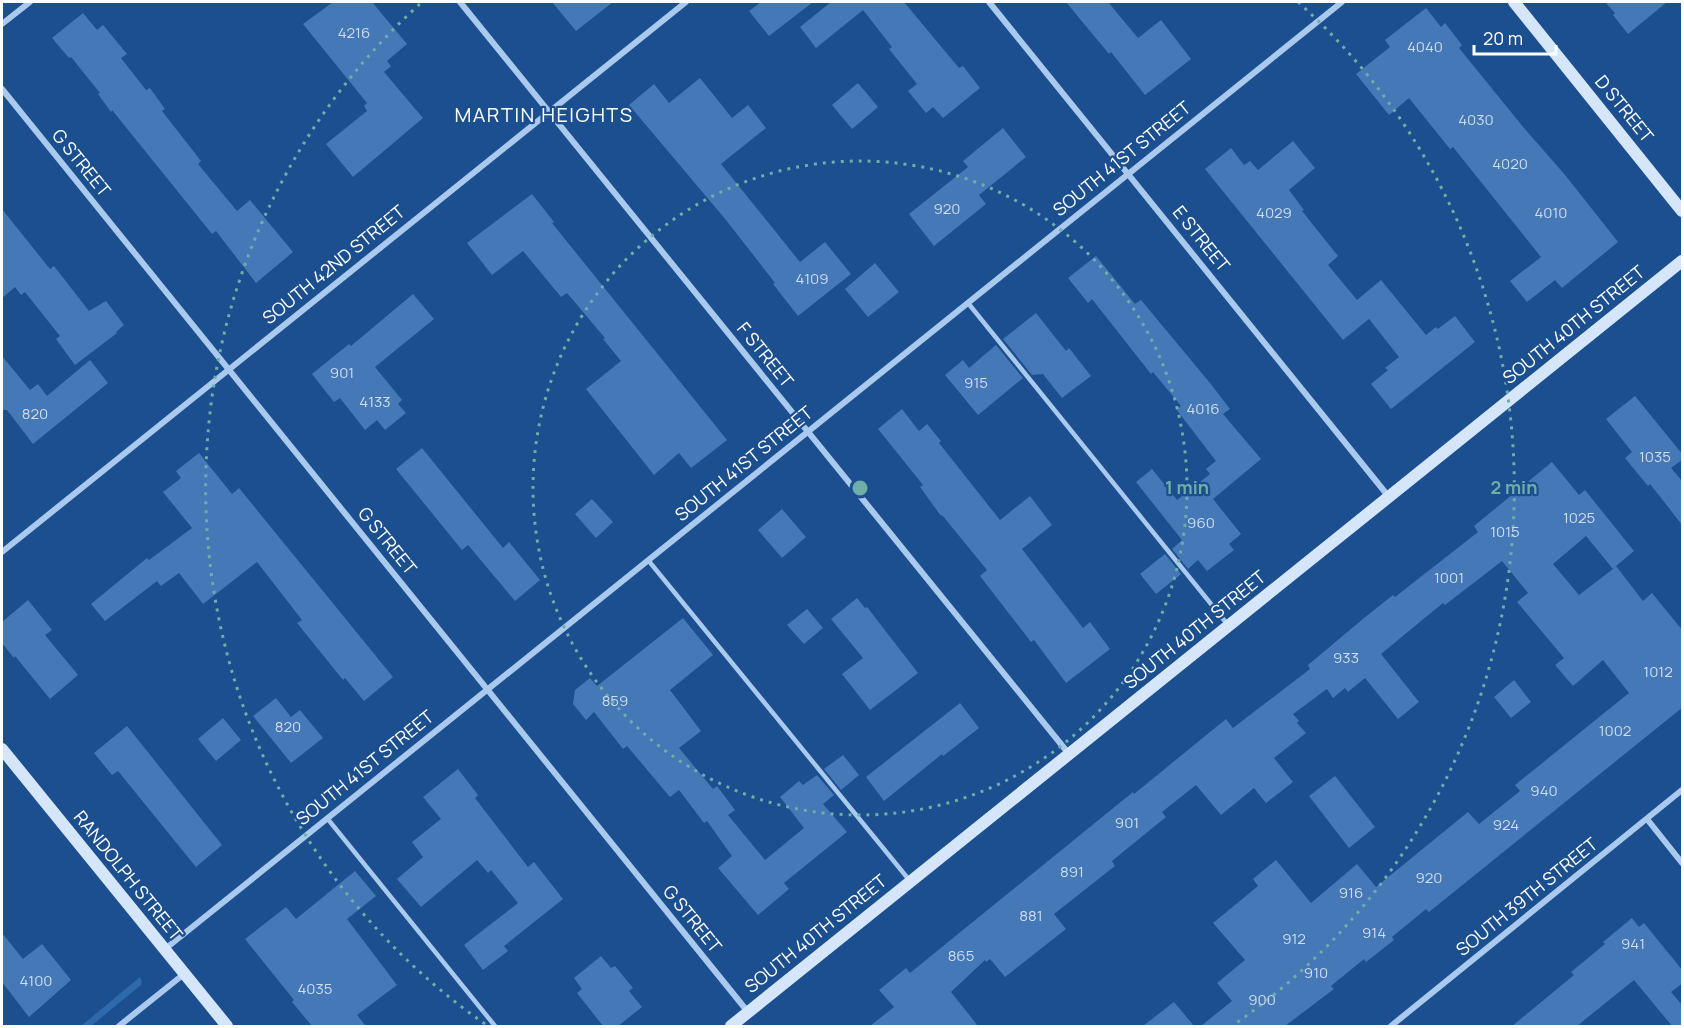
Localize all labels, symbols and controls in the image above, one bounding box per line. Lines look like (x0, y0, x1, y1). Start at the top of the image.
scale bar (1474, 18, 1556, 56)
house number: 4216 (338, 22, 370, 43)
text: 20 m (1483, 26, 1523, 50)
house number: 4040 (1407, 36, 1443, 57)
street label: D STREET (1590, 70, 1659, 147)
street label: SOUTH 41ST STREET (1048, 95, 1195, 221)
district label: MARTIN HEIGHTS (454, 101, 634, 128)
house number: 4030 (1458, 109, 1494, 130)
street label: G STREET (47, 123, 117, 201)
house number: 4020 (1492, 153, 1528, 174)
house number: 920 (933, 198, 961, 219)
street label: SOUTH 42ND STREET (257, 199, 410, 329)
street label: E STREET (1168, 200, 1236, 277)
house number: 4029 (1256, 202, 1292, 223)
house number: 4010 (1535, 202, 1568, 223)
street label: SOUTH 40TH STREET (1497, 259, 1650, 389)
house number: 4109 (795, 268, 829, 289)
street label: F STREET (732, 317, 800, 392)
house number: 901 (330, 362, 354, 383)
house number: 915 (964, 372, 988, 393)
house number: 4133 (359, 391, 391, 412)
house number: 4016 (1186, 398, 1220, 419)
street label: SOUTH 41ST STREET (670, 400, 817, 526)
house number: 820 (22, 403, 48, 424)
house number: 1035 (1639, 446, 1671, 467)
text: 1 min (1165, 475, 1209, 499)
text: 2 min (1491, 475, 1537, 499)
centre of rings (850, 478, 870, 498)
street label: G STREET (353, 501, 423, 579)
house number: 1025 (1563, 507, 1595, 528)
house number: 960 (1187, 512, 1215, 533)
house number: 1015 (1490, 521, 1520, 542)
street label: SOUTH 40TH STREET (1118, 564, 1271, 694)
house number: 1001 (1434, 567, 1464, 588)
house number: 933 (1333, 647, 1359, 668)
house number: 1012 (1643, 661, 1673, 682)
house number: 859 (602, 690, 628, 711)
street label: SOUTH 41ST STREET (291, 704, 438, 830)
house number: 820 (275, 716, 301, 737)
house number: 1002 (1599, 720, 1631, 741)
house number: 940 (1530, 780, 1558, 801)
street label: RANDOLPH STREET (69, 805, 189, 946)
house number: 901 (1115, 812, 1139, 833)
house number: 924 (1493, 814, 1519, 835)
street label: SOUTH 39TH STREET (1451, 831, 1602, 961)
house number: 891 (1060, 861, 1084, 882)
house number: 920 (1415, 867, 1443, 888)
street label: SOUTH 40TH STREET (739, 868, 892, 998)
street label: G STREET (658, 879, 728, 957)
house number: 916 (1339, 882, 1363, 903)
house number: 881 (1019, 905, 1043, 926)
house number: 914 (1362, 922, 1386, 943)
house number: 912 (1282, 928, 1306, 949)
house number: 941 (1621, 933, 1645, 954)
house number: 865 (948, 945, 974, 966)
house number: 910 (1304, 962, 1328, 983)
house number: 4100 (20, 970, 53, 991)
house number: 4035 (298, 978, 332, 999)
house number: 900 (1248, 989, 1276, 1010)

